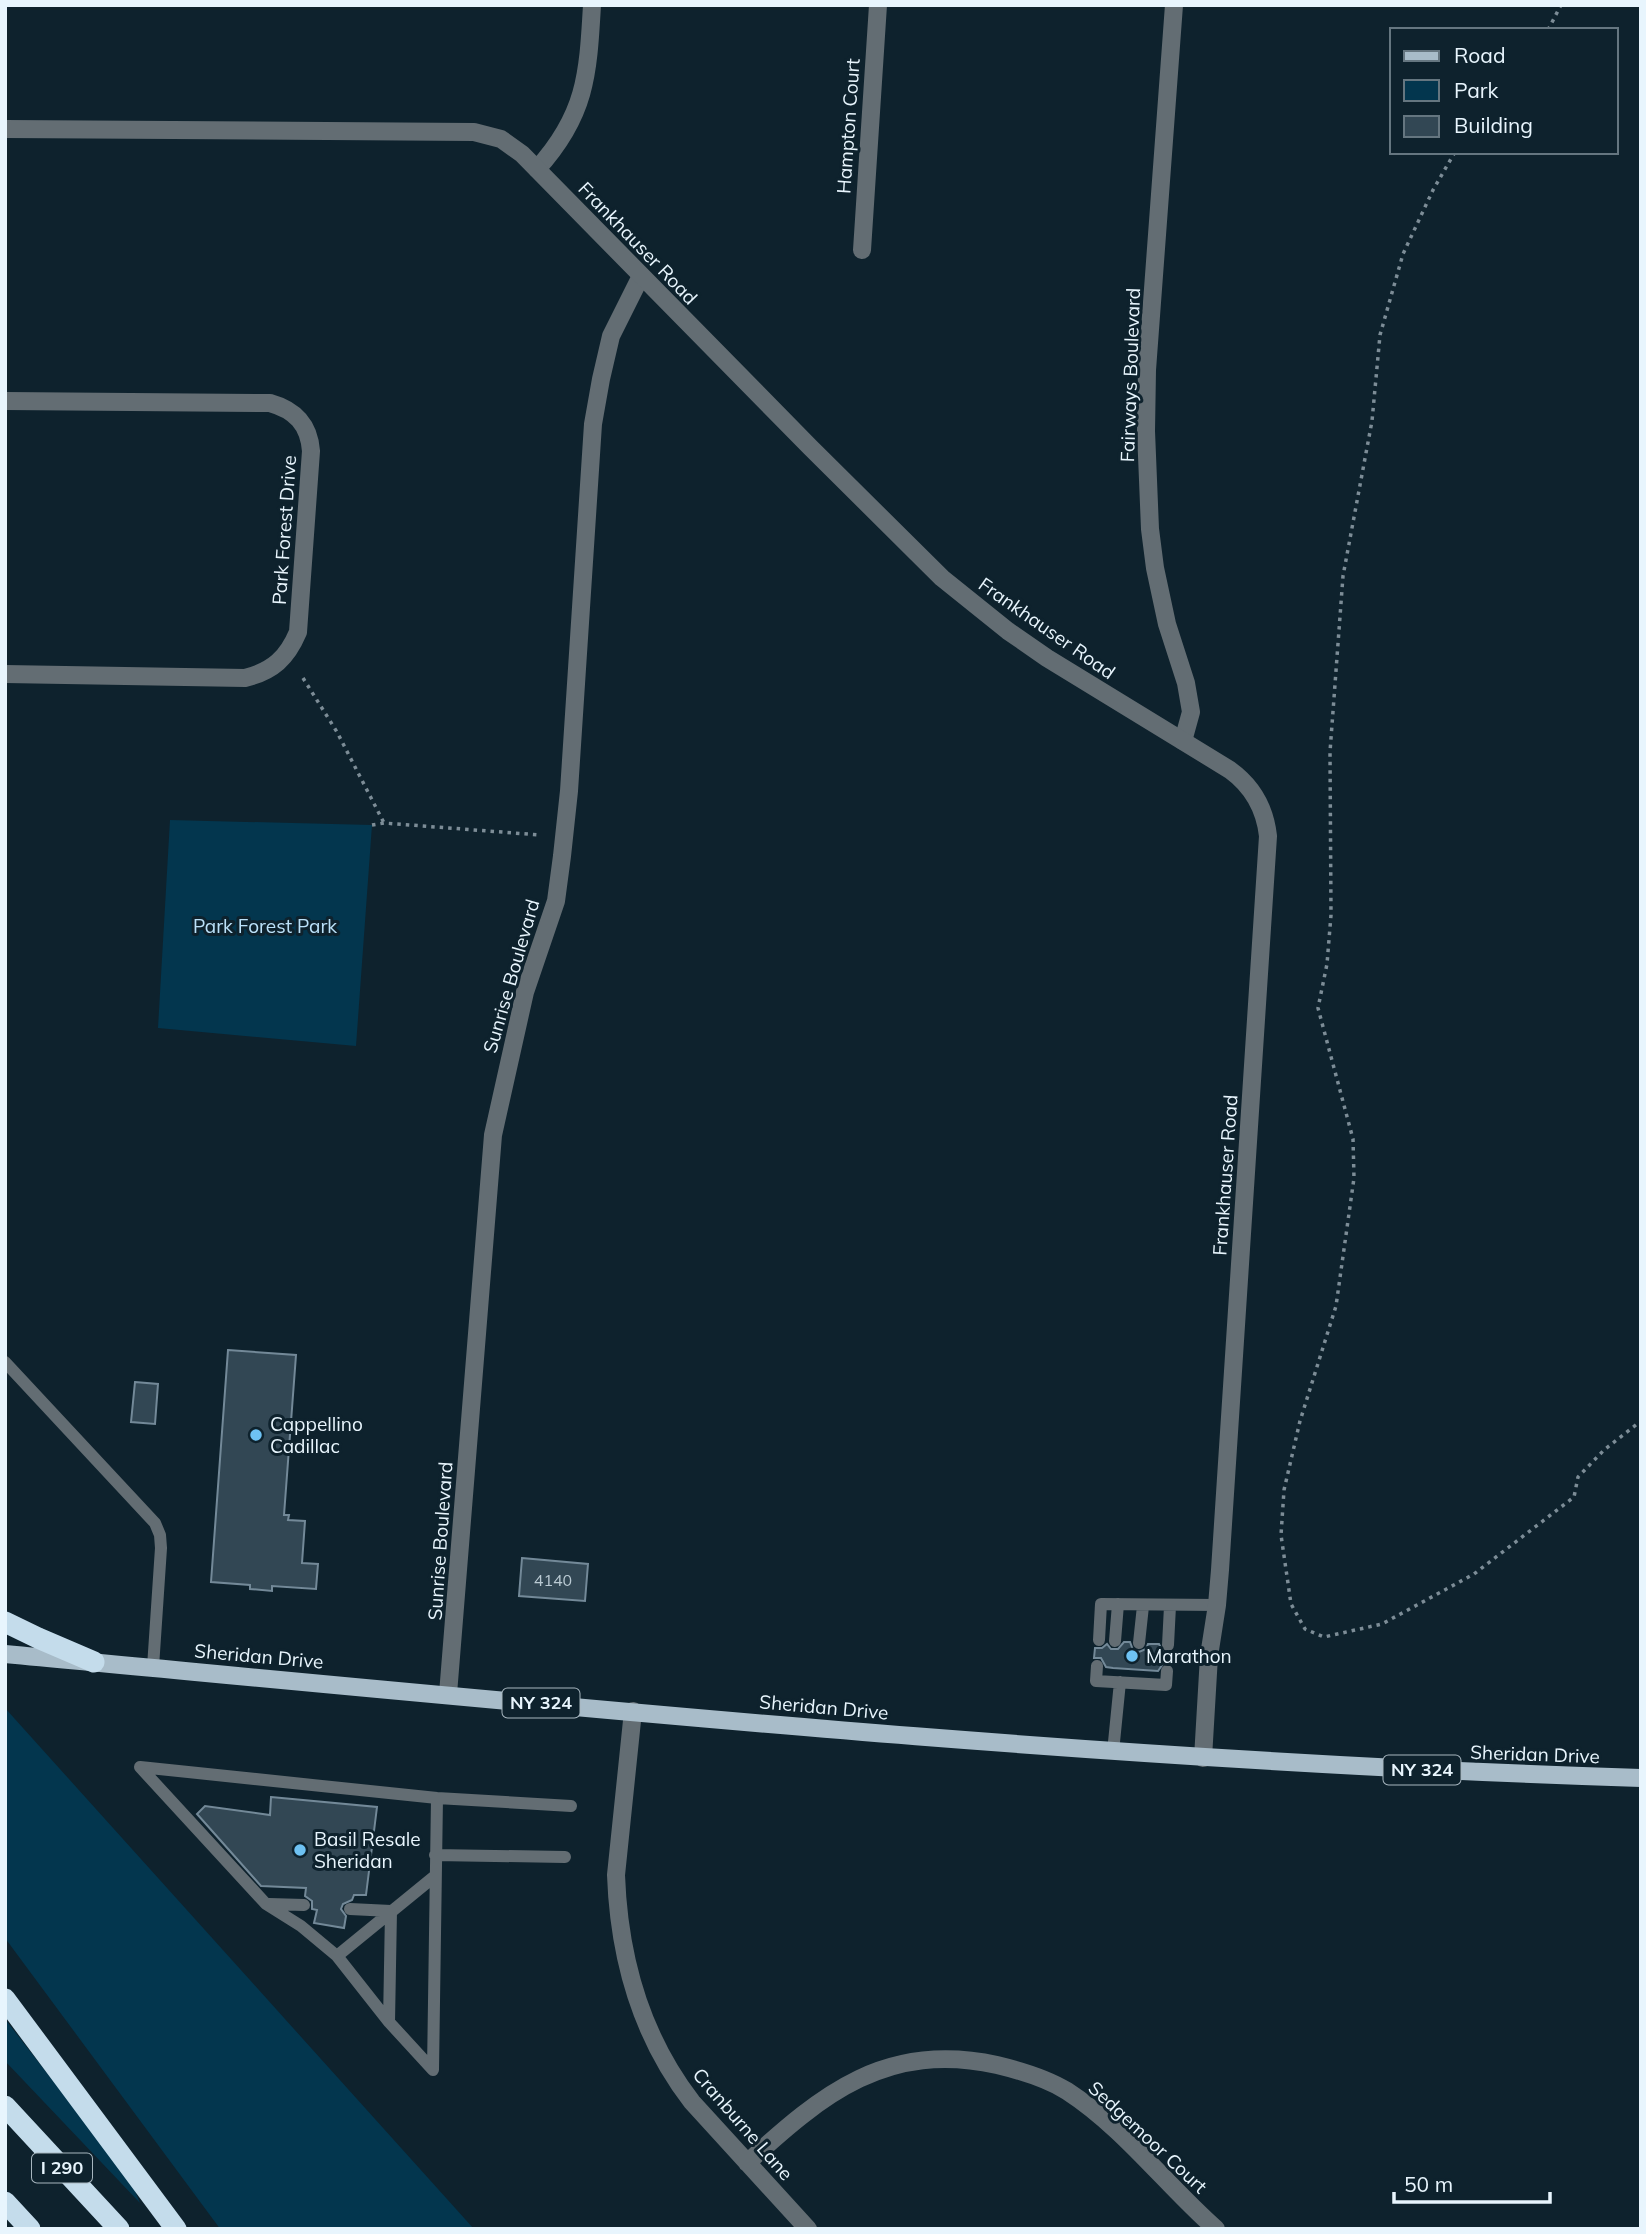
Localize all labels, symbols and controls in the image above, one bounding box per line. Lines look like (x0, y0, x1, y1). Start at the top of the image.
legend (1390, 28, 1618, 154)
text: Road (1454, 42, 1505, 68)
street label: Hampton Court (831, 57, 865, 194)
text: Park (1454, 77, 1498, 103)
text: Building (1454, 112, 1533, 138)
street label: Frankhauser Road (573, 177, 703, 309)
street label: Fairways Boulevard (1115, 287, 1145, 463)
street label: Park Forest Drive (267, 454, 301, 606)
street label: Frankhauser Road (974, 572, 1120, 684)
street label: Sunrise Boulevard (478, 896, 544, 1056)
park label: Park Forest Park (193, 914, 337, 938)
street label: Frankhauser Road (1207, 1094, 1243, 1256)
place label: Cappellino Cadillac (270, 1412, 363, 1458)
marker: Cappellino Cadillac (248, 1427, 264, 1443)
street label: Sunrise Boulevard (422, 1461, 458, 1621)
house number: 4140 (534, 1570, 572, 1590)
street label: Sheridan Drive (193, 1638, 325, 1674)
place label: Marathon (1146, 1644, 1232, 1668)
marker: Marathon (1124, 1648, 1140, 1664)
road number: NY 324 (503, 1688, 580, 1718)
street label: Sheridan Drive (758, 1689, 890, 1725)
street label: Sheridan Drive (1470, 1740, 1600, 1768)
road number: NY 324 (1384, 1756, 1460, 1784)
place label: Basil Resale Sheridan (314, 1827, 421, 1873)
marker: Basil Resale Sheridan (292, 1842, 308, 1858)
street label: Cranburne Lane (688, 2063, 798, 2185)
street label: Sedgemoor Court (1084, 2076, 1213, 2198)
road number: I 290 (32, 2154, 92, 2182)
scale bar (1394, 2160, 1550, 2204)
text: 50 m (1404, 2171, 1453, 2197)

